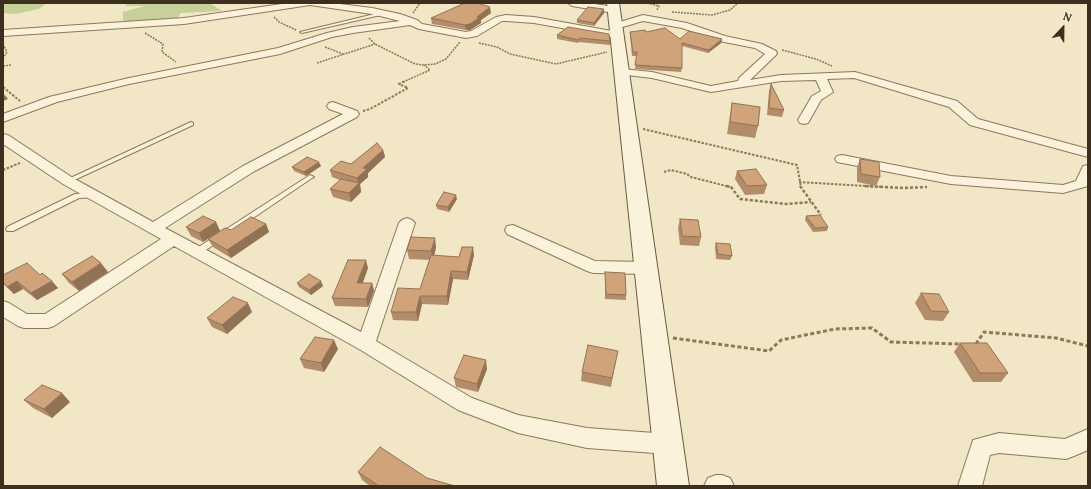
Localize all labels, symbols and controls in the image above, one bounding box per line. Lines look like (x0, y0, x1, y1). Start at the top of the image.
north arrow (1043, 8, 1083, 48)
text: N (1061, 9, 1074, 25)

